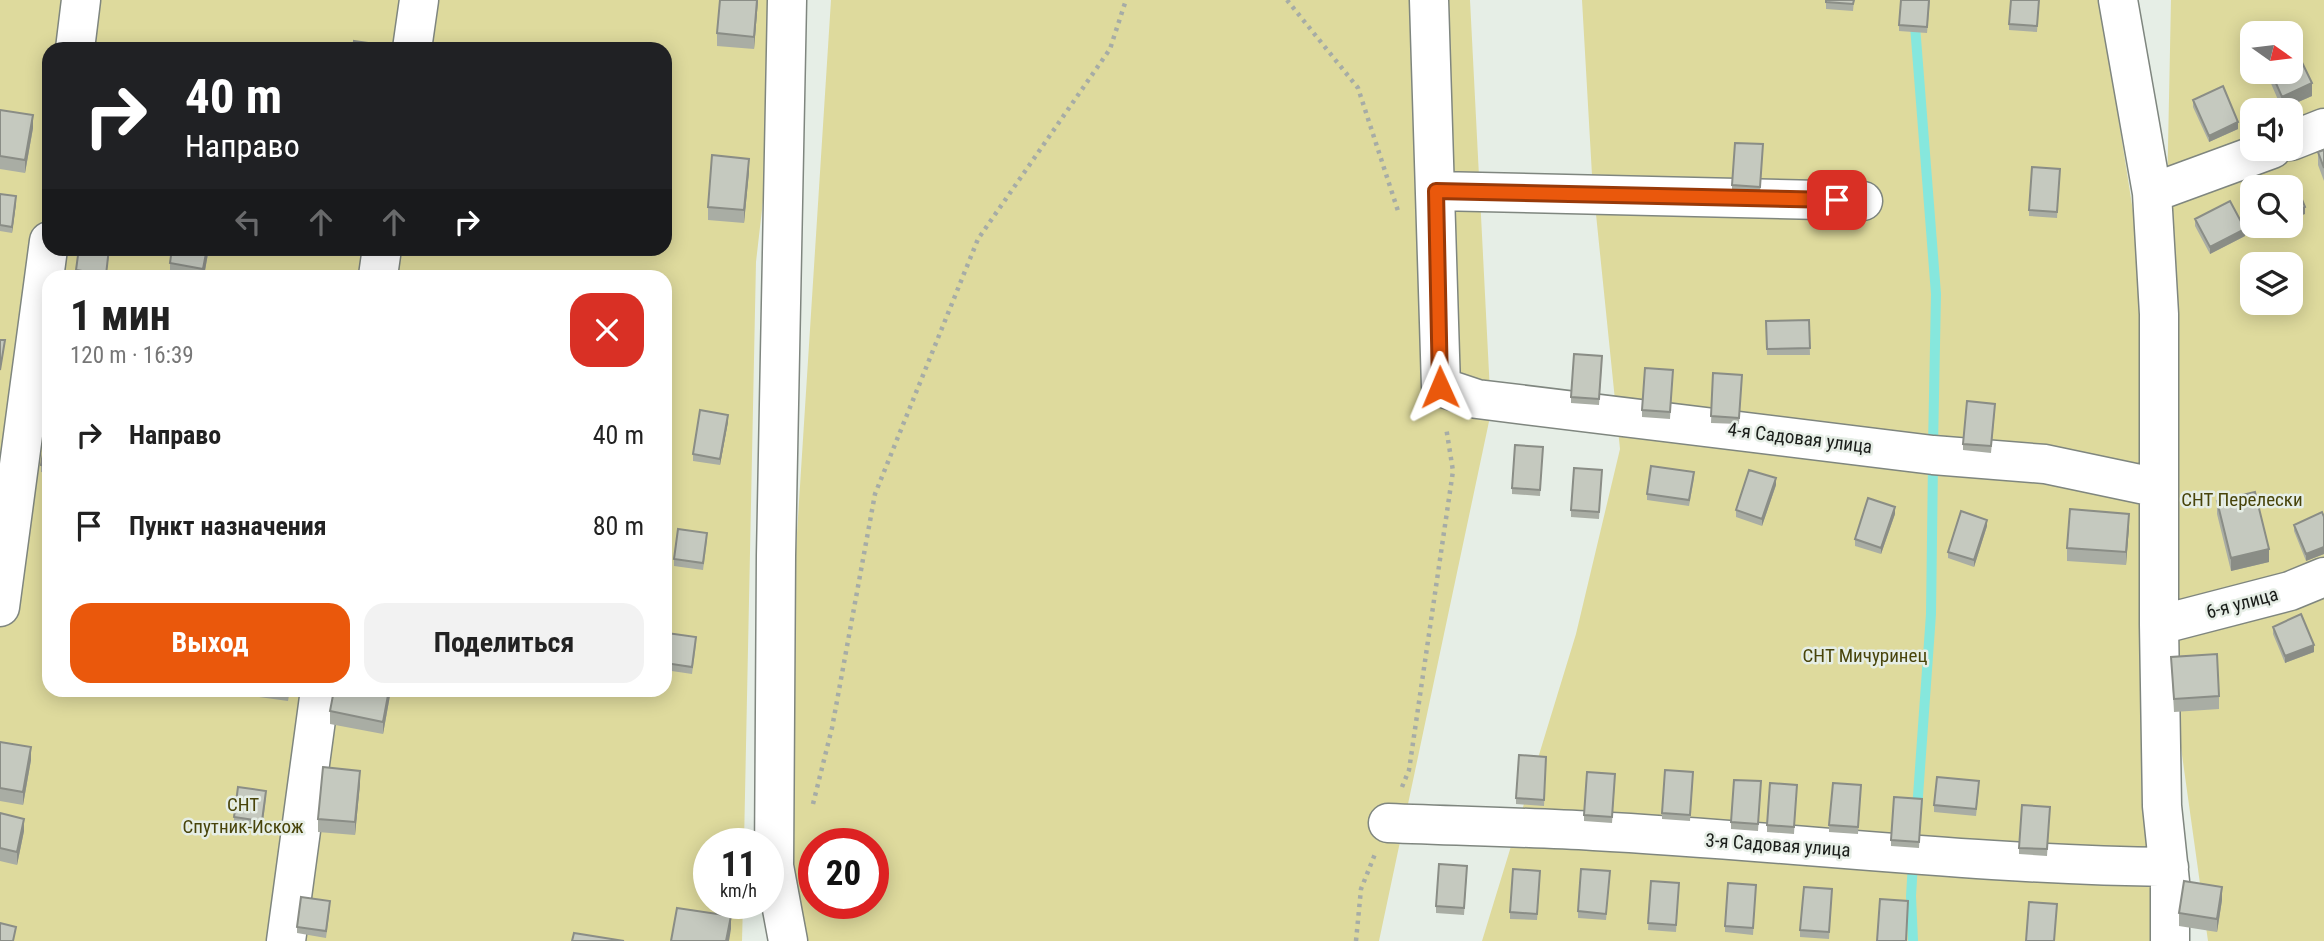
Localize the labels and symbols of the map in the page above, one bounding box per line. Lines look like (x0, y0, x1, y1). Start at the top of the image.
north arrow (2240, 21, 2303, 84)
pin (1807, 170, 1867, 230)
position arrow (1403, 350, 1477, 424)
street label: 4-я Садовая улица (1726, 418, 1874, 458)
park label: СНТ Перелески (2181, 488, 2303, 511)
street label: 6-я улица (2203, 582, 2281, 624)
park label: СНТ Мичуринец (1803, 644, 1927, 667)
park label: СНТ Спутник-Искож (182, 793, 304, 838)
speed limit sign: 20 (798, 828, 889, 919)
street label: 3-я Садовая улица (1705, 828, 1851, 862)

